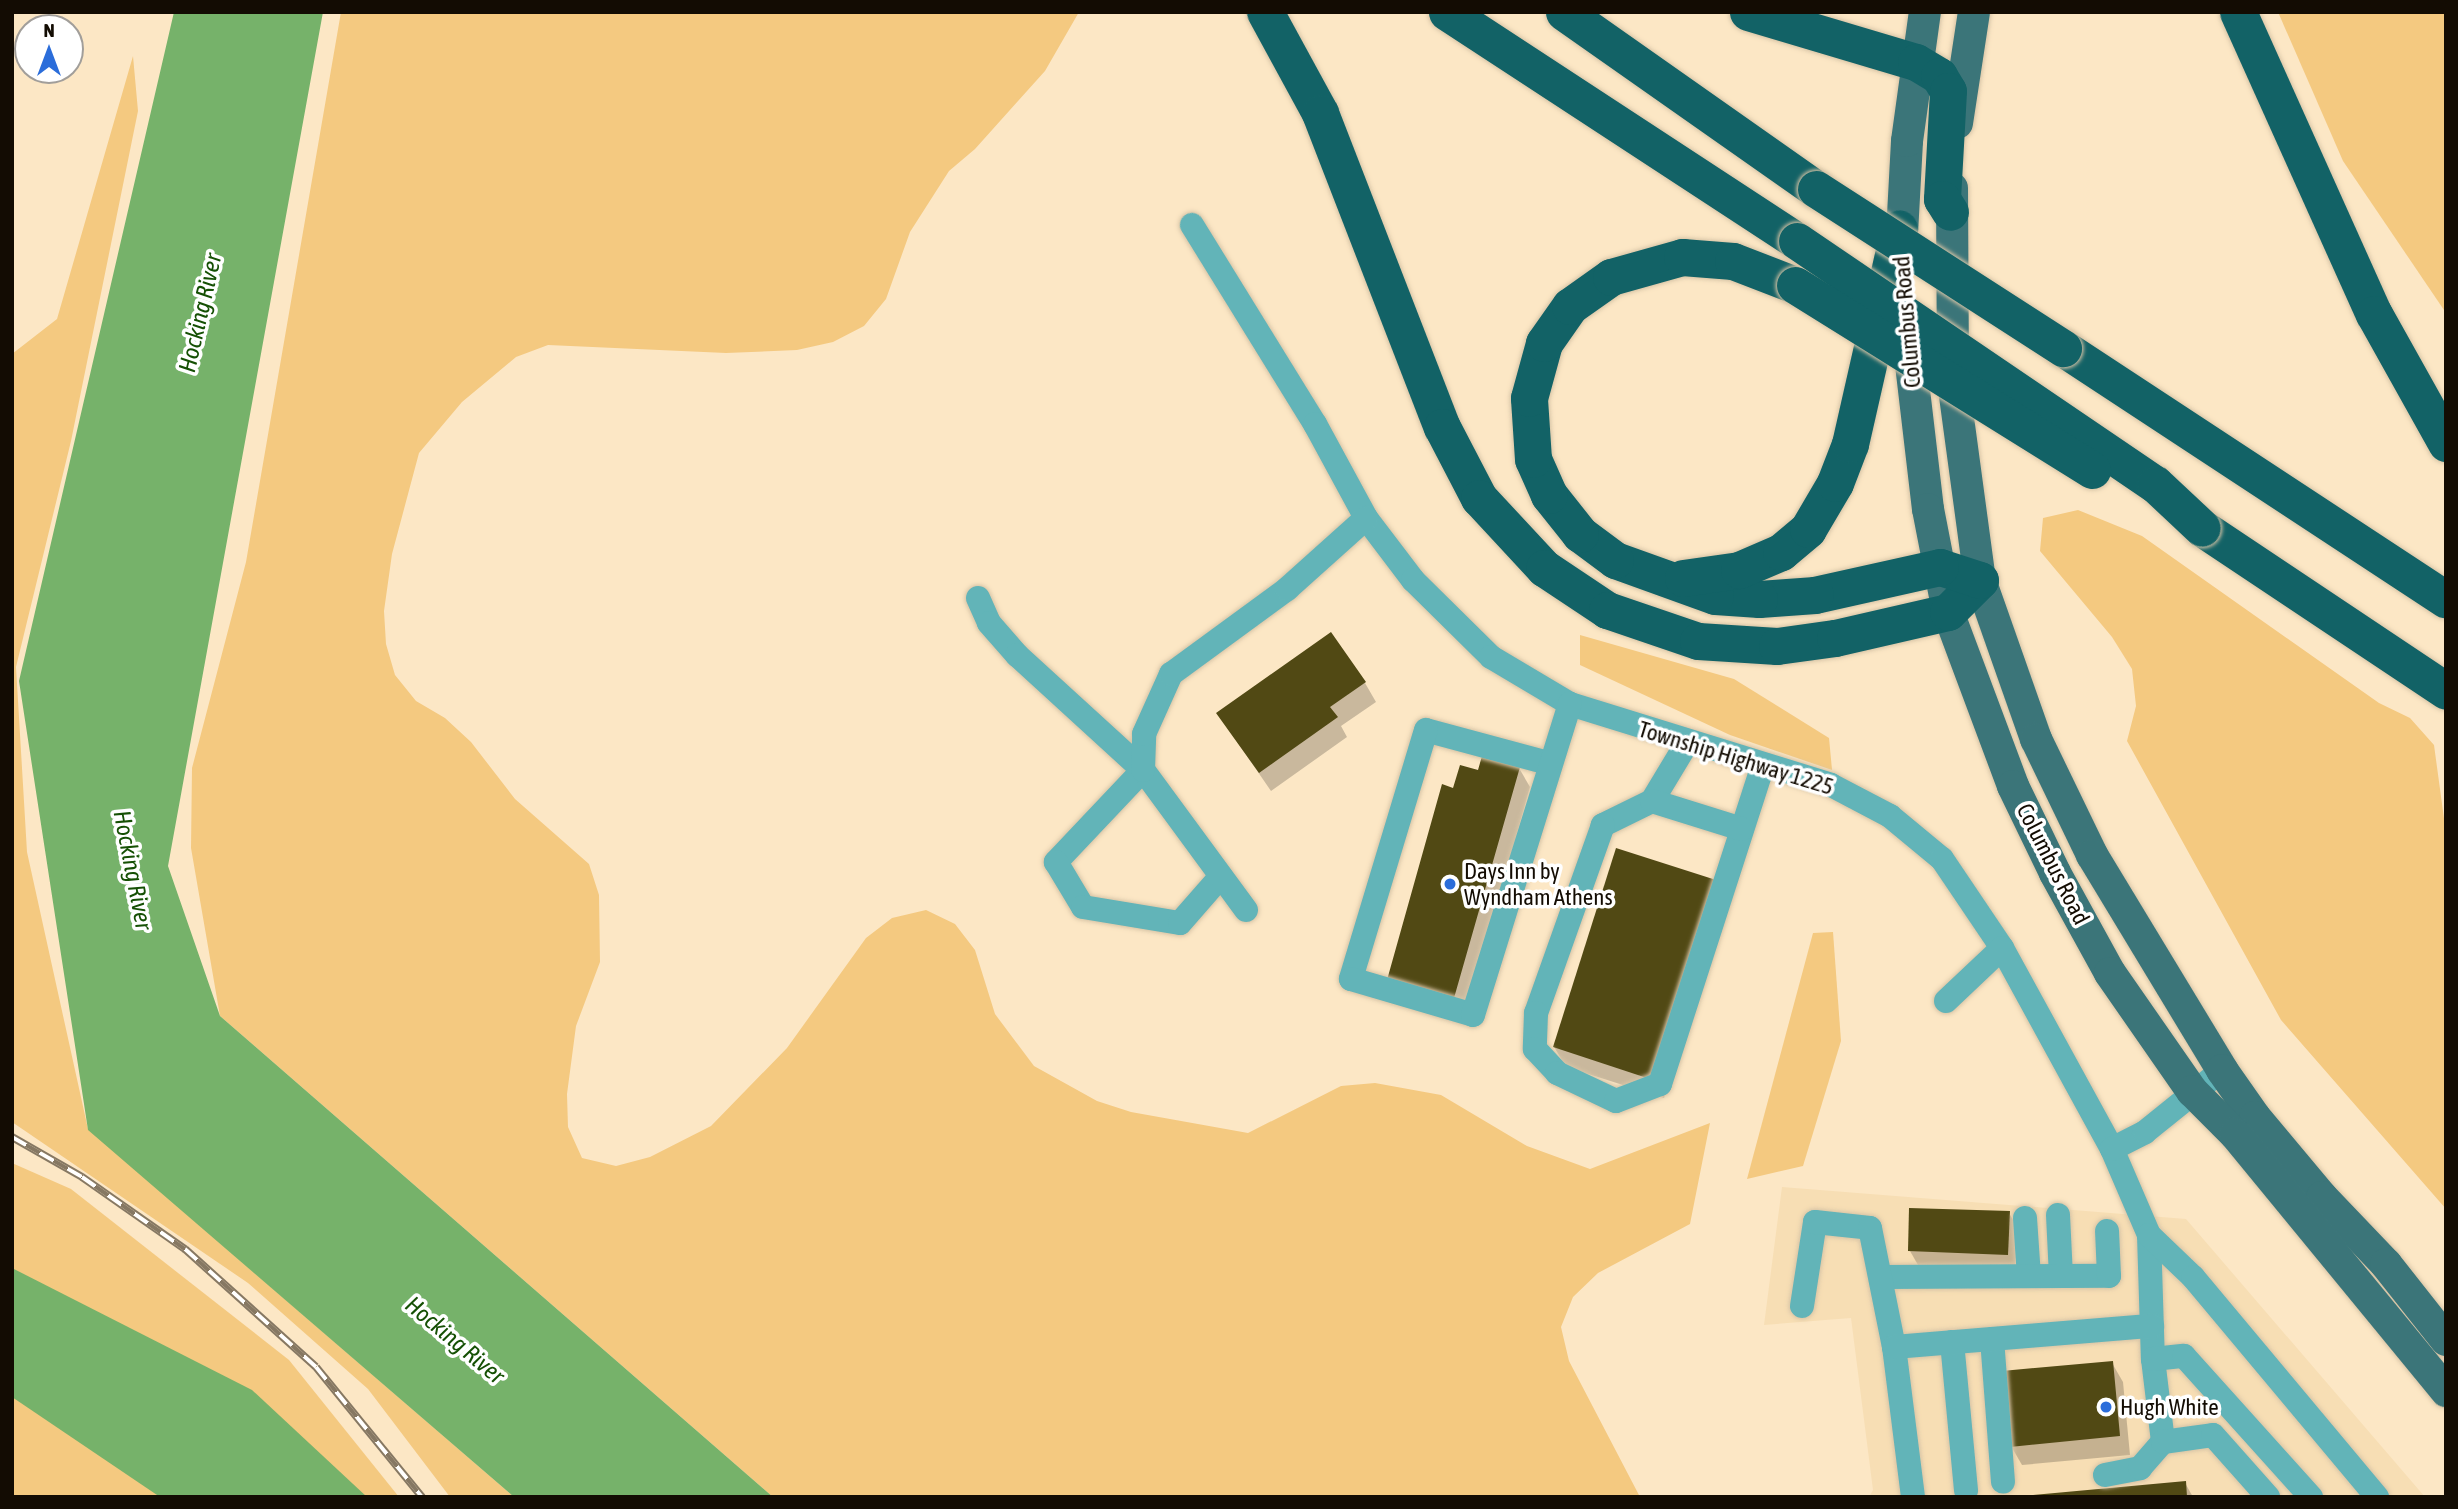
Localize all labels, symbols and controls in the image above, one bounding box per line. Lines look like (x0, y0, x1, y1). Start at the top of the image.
north arrow (14, 14, 84, 84)
text: N (43, 19, 55, 41)
water label: Hocking River (172, 251, 228, 375)
street label: Columbus Road (1887, 255, 1927, 389)
street label: Township Highway 1225 (1635, 715, 1837, 801)
street label: Columbus Road (2011, 799, 2095, 929)
water label: Hocking River (107, 808, 159, 932)
place label: Days Inn by Wyndham Athens (1464, 857, 1613, 911)
marker: Days Inn by Wyndham Athens (1442, 876, 1458, 892)
water label: Hocking River (399, 1290, 511, 1390)
place label: Hugh White (2120, 1393, 2219, 1421)
marker: Hugh White (2098, 1399, 2114, 1415)

